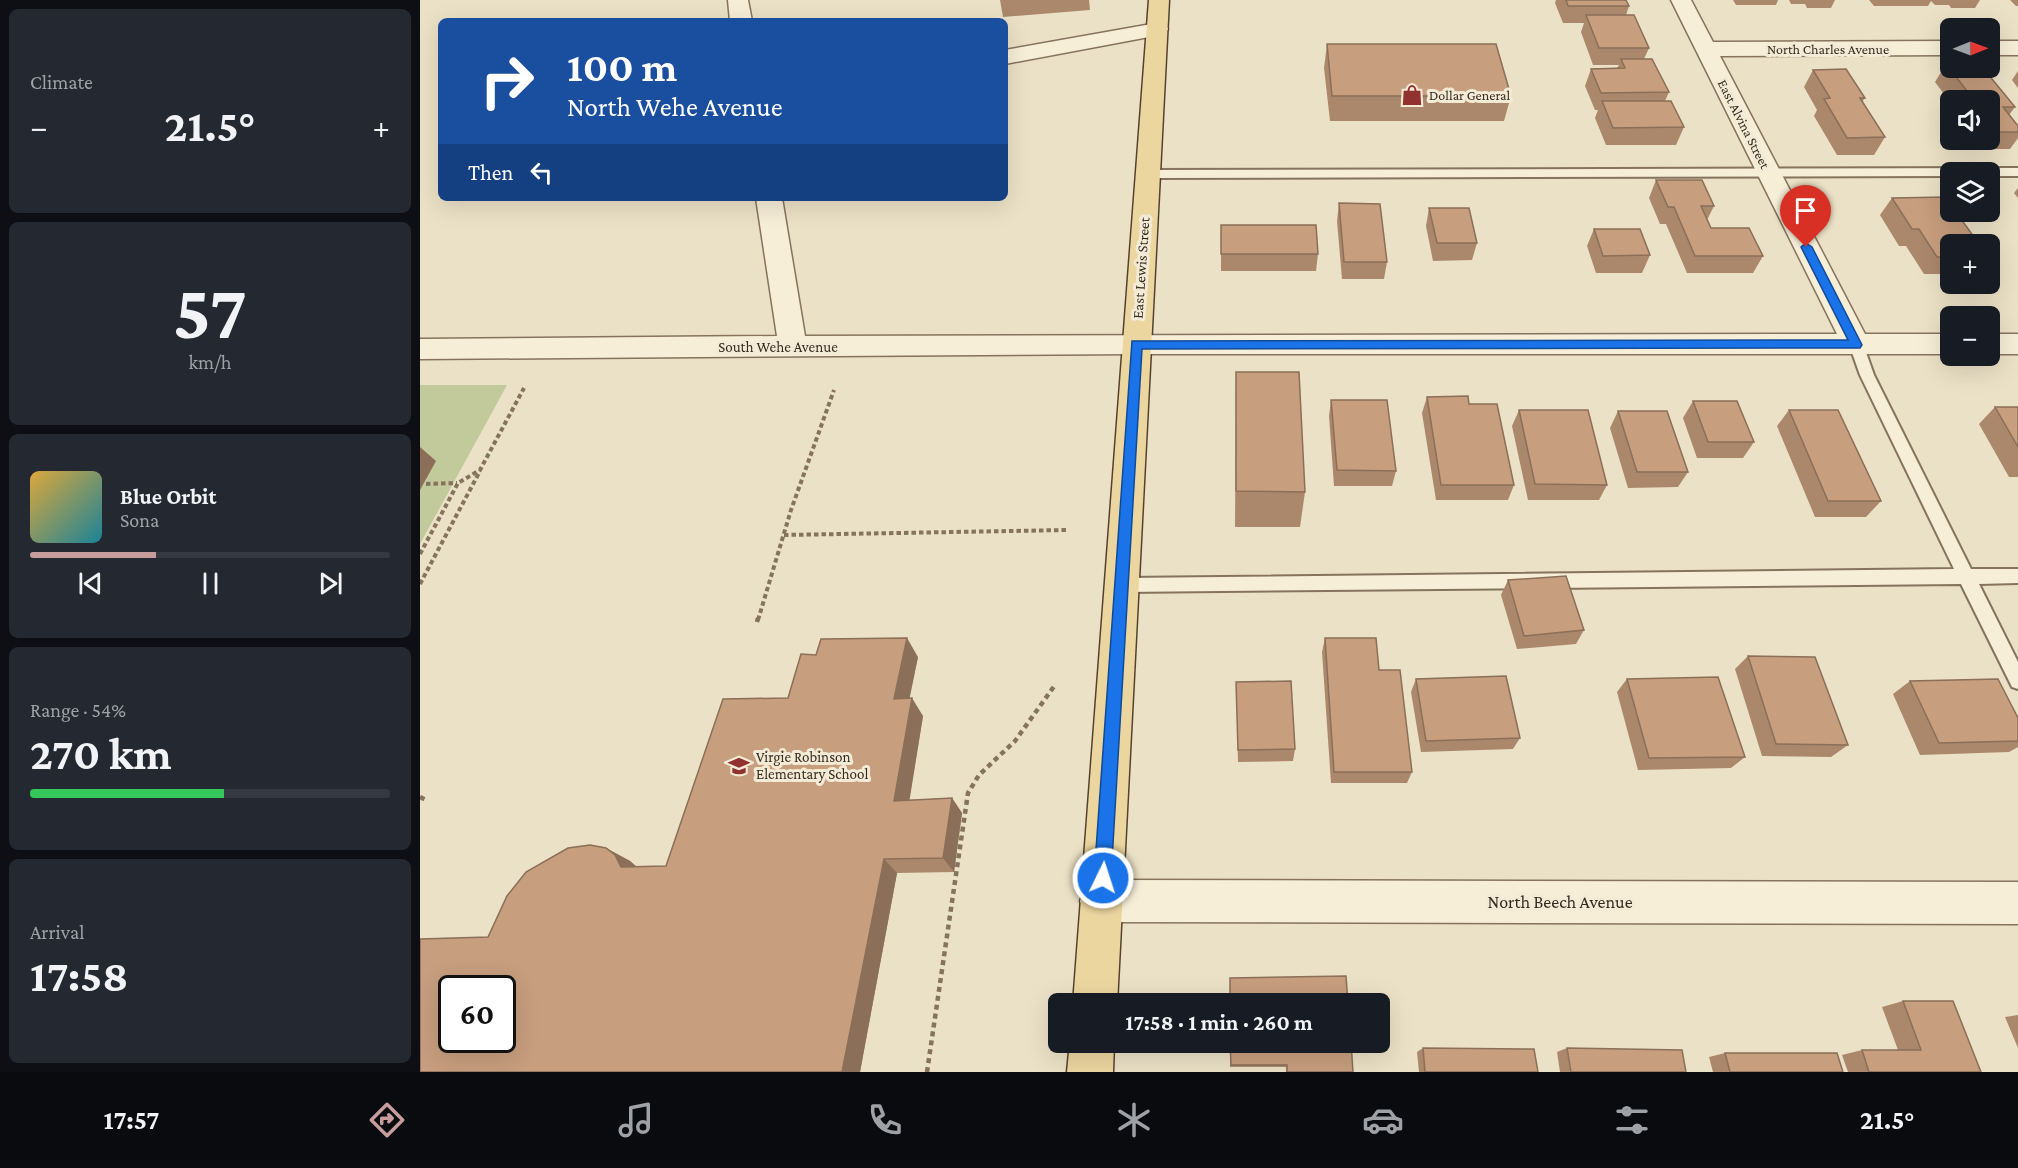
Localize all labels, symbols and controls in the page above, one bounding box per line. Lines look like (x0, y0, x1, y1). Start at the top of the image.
north arrow (1940, 18, 2000, 78)
map controls (1940, 18, 2000, 366)
street label: North Charles Avenue (1767, 41, 1889, 57)
icon: right (468, 42, 546, 120)
text: 100 m (567, 43, 677, 90)
text: Climate (30, 71, 93, 93)
street label: East Alvina Street (1715, 77, 1774, 172)
shop icon: Dollar General (1400, 83, 1424, 107)
place label: Dollar General (1429, 87, 1511, 103)
button: sound (1940, 90, 2000, 150)
text: North Wehe Avenue (567, 92, 783, 122)
text: 21.5° (165, 101, 255, 151)
text: − (30, 108, 47, 145)
text: + (373, 108, 390, 145)
icon: left (525, 156, 558, 189)
text: Then (468, 160, 513, 185)
button: layers (1940, 162, 2000, 222)
pin (1780, 185, 1831, 247)
icon: arrive (1789, 194, 1822, 227)
street label: East Lewis Street (1129, 216, 1153, 319)
button: + (1940, 234, 2000, 294)
text: 57 (173, 268, 247, 355)
button: − (1940, 306, 2000, 366)
street label: South Wehe Avenue (718, 339, 838, 355)
text: km/h (188, 351, 232, 373)
text: Blue Orbit (120, 484, 216, 509)
text: Sona (120, 509, 159, 531)
icon: previous (74, 567, 107, 600)
icon: pause (194, 567, 227, 600)
icon: next (314, 567, 347, 600)
text: Range · 54% (30, 699, 126, 721)
text: 270 km (30, 729, 172, 779)
place label: Virgie Robinson Elementary School (756, 749, 868, 783)
school or university icon: Virgie Robinson Elementary School (727, 754, 751, 778)
position arrow (1071, 846, 1135, 910)
street label: North Beech Avenue (1487, 892, 1633, 912)
text: Arrival (30, 921, 84, 943)
text: 17:58 (30, 951, 129, 1001)
speed limit sign: 60 (438, 975, 516, 1053)
text: 17:58 · 1 min · 260 m (1125, 1010, 1313, 1035)
icon: directions (366, 1099, 408, 1141)
icon: music (615, 1099, 657, 1141)
icon: phone (864, 1099, 906, 1141)
icon: climate (1113, 1099, 1155, 1141)
icon: car (1362, 1099, 1404, 1141)
icon: filters (1611, 1099, 1653, 1141)
text: 17:57 (103, 1105, 159, 1135)
text: 21.5° (1860, 1105, 1915, 1135)

